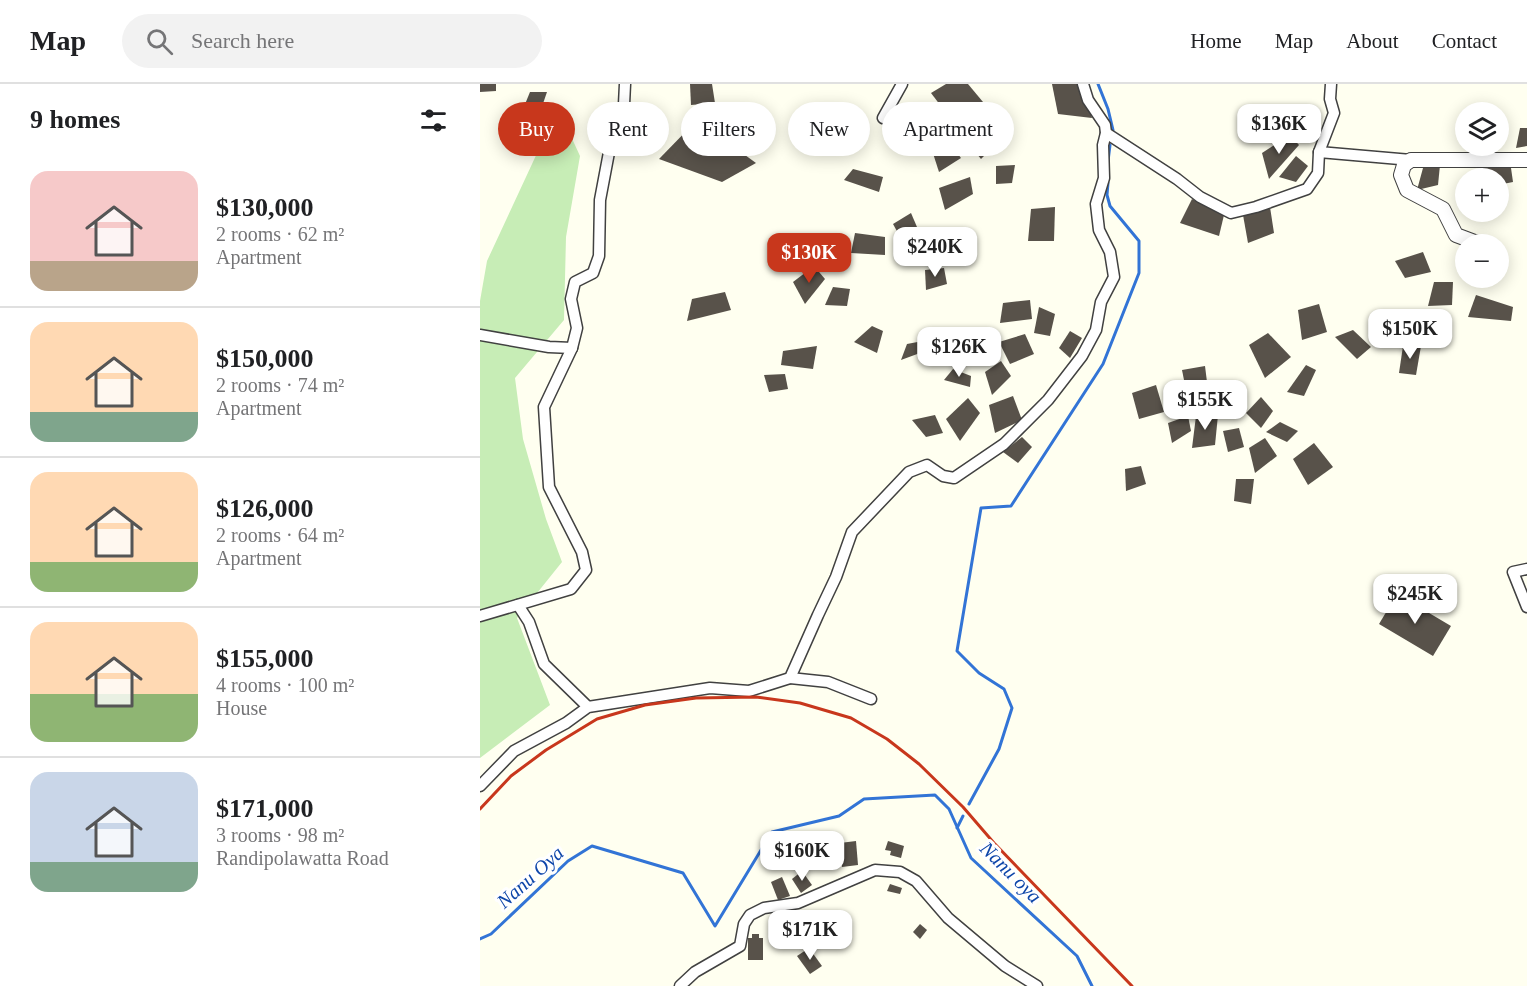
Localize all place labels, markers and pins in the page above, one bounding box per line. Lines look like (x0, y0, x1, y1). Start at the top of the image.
pin: $136K (1237, 104, 1321, 155)
pin: $240K (893, 227, 977, 278)
pin: $130K (767, 233, 851, 284)
pin: $150K (1368, 309, 1452, 360)
pin: $126K (917, 327, 1001, 378)
pin: $155K (1163, 380, 1247, 431)
pin: $245K (1373, 574, 1457, 625)
pin: $160K (760, 831, 844, 882)
pin: $171K (768, 910, 852, 961)

